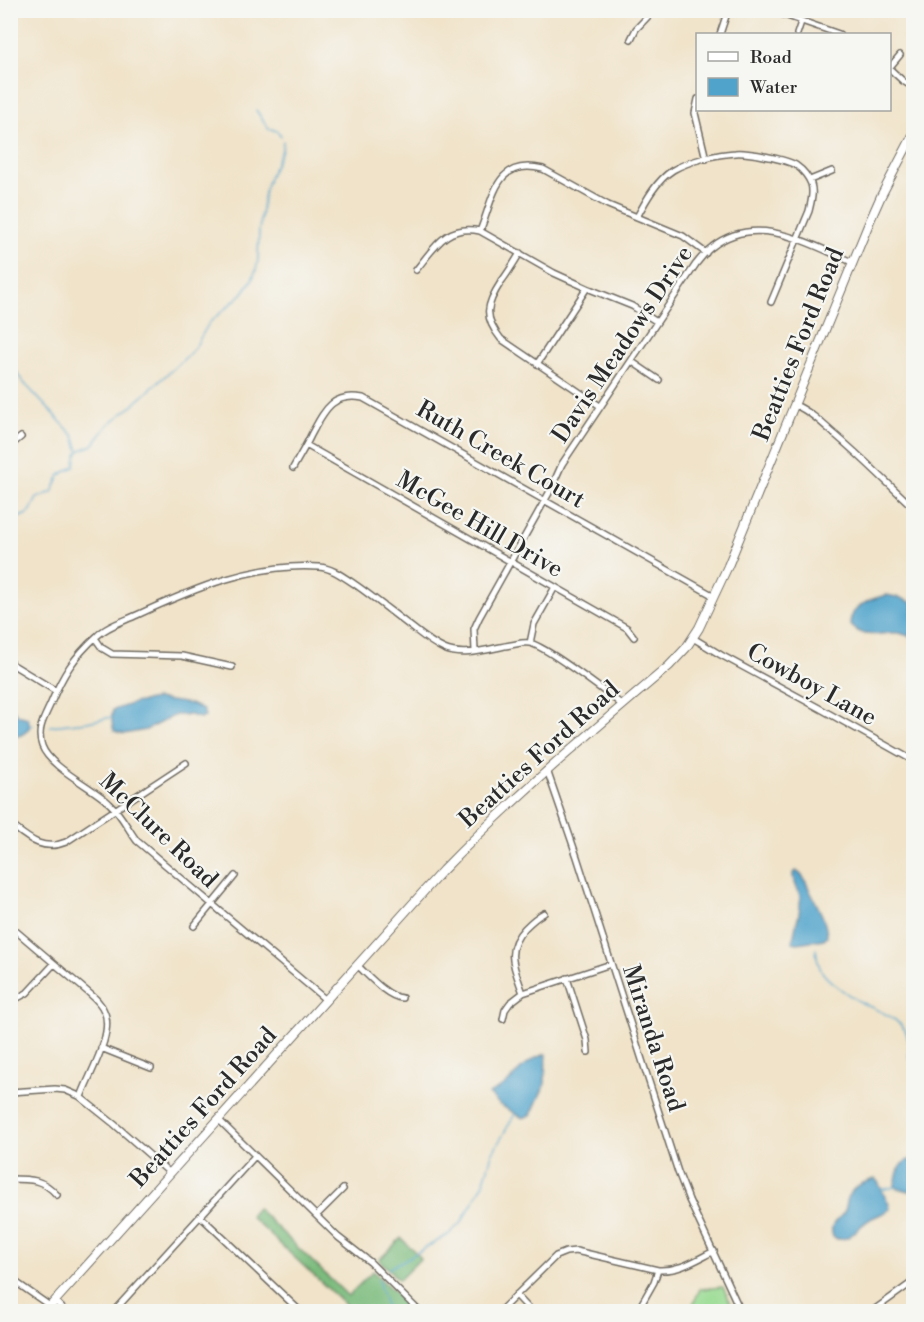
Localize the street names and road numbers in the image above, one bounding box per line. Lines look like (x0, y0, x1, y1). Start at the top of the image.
street label: Davis Meadows Drive (546, 240, 700, 449)
street label: Beatties Ford Road (746, 243, 851, 446)
street label: Ruth Creek Court (411, 394, 591, 516)
street label: McGee Hill Drive (391, 465, 568, 585)
street label: Cowboy Lane (741, 637, 882, 733)
street label: Beatties Ford Road (452, 675, 626, 835)
street label: McClure Road (93, 767, 224, 895)
street label: Miranda Road (615, 961, 691, 1116)
street label: Beatties Ford Road (123, 1021, 284, 1195)

